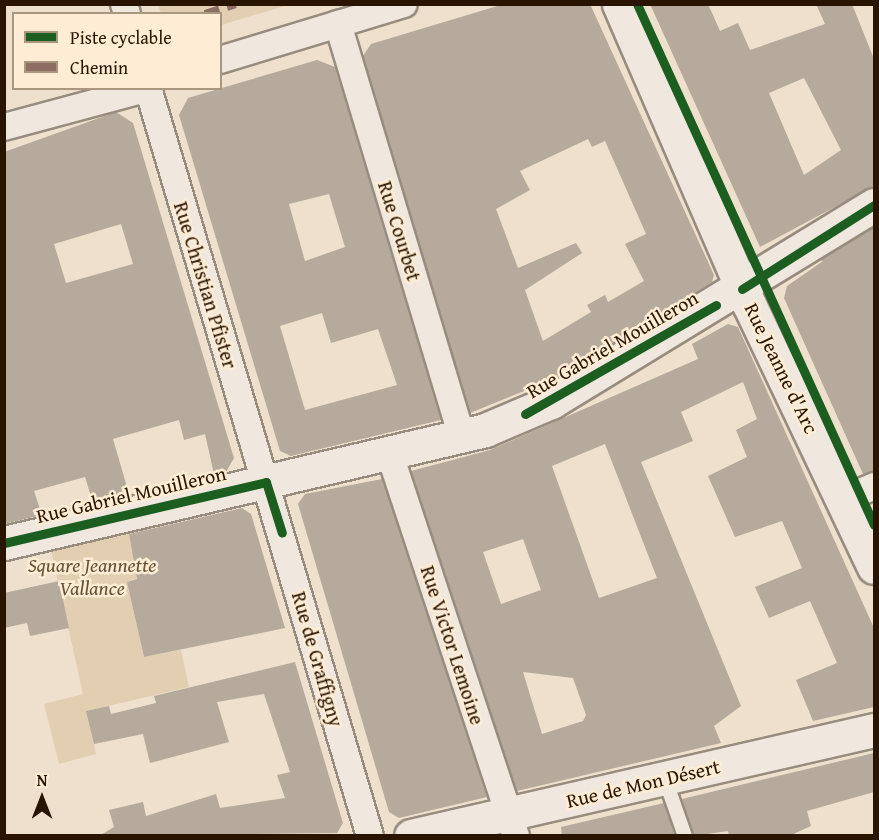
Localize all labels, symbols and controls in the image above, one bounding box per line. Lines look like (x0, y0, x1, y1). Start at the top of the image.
legend (12, 12, 222, 90)
text: Piste cyclable (70, 24, 172, 51)
text: Chemin (70, 54, 128, 81)
street label: Rue Courbet (373, 178, 427, 284)
street label: Rue Christian Pfister (169, 199, 243, 371)
street label: Rue Gabriel Mouilleron (522, 285, 702, 403)
street label: Rue Jeanne d'Arc (740, 299, 824, 437)
street label: Rue Gabriel Mouilleron (34, 460, 228, 528)
park label: Square Jeannette Vallance (28, 553, 156, 600)
street label: Rue Victor Lemoine (416, 563, 490, 727)
street label: Rue de Graffigny (287, 589, 349, 729)
street label: Rue de Mon Désert (564, 754, 722, 812)
north arrow (12, 768, 72, 828)
text: N (37, 768, 47, 792)

